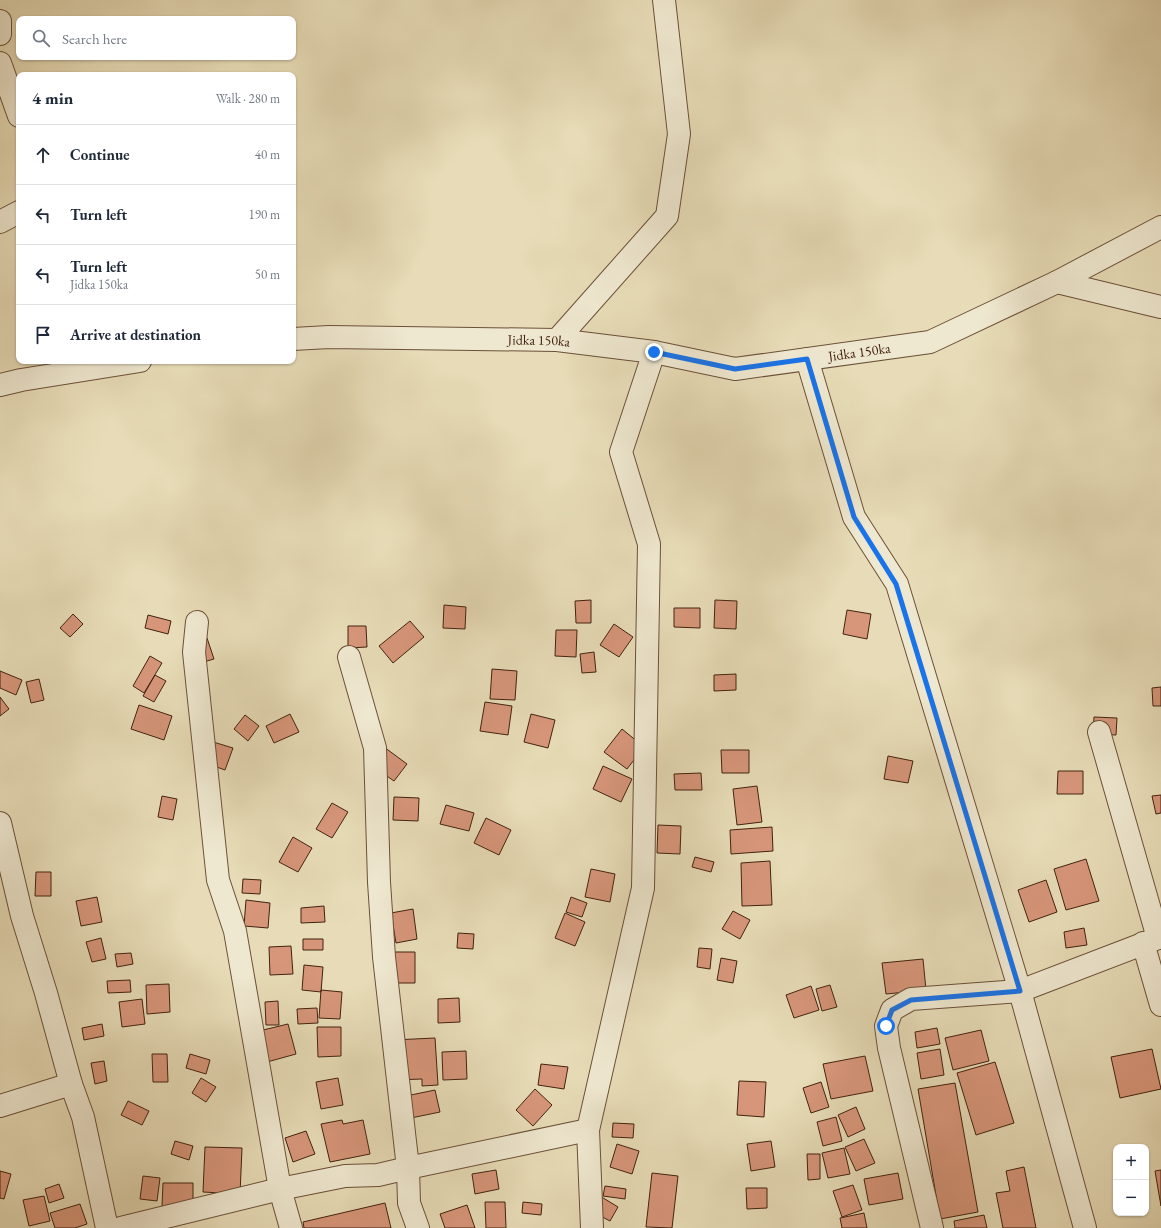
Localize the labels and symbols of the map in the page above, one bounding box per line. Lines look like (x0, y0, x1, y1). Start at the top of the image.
street label: Jidka 150ka (506, 330, 572, 351)
street label: Jidka 150ka (826, 339, 892, 365)
route end (645, 343, 663, 361)
route start (877, 1017, 895, 1035)

